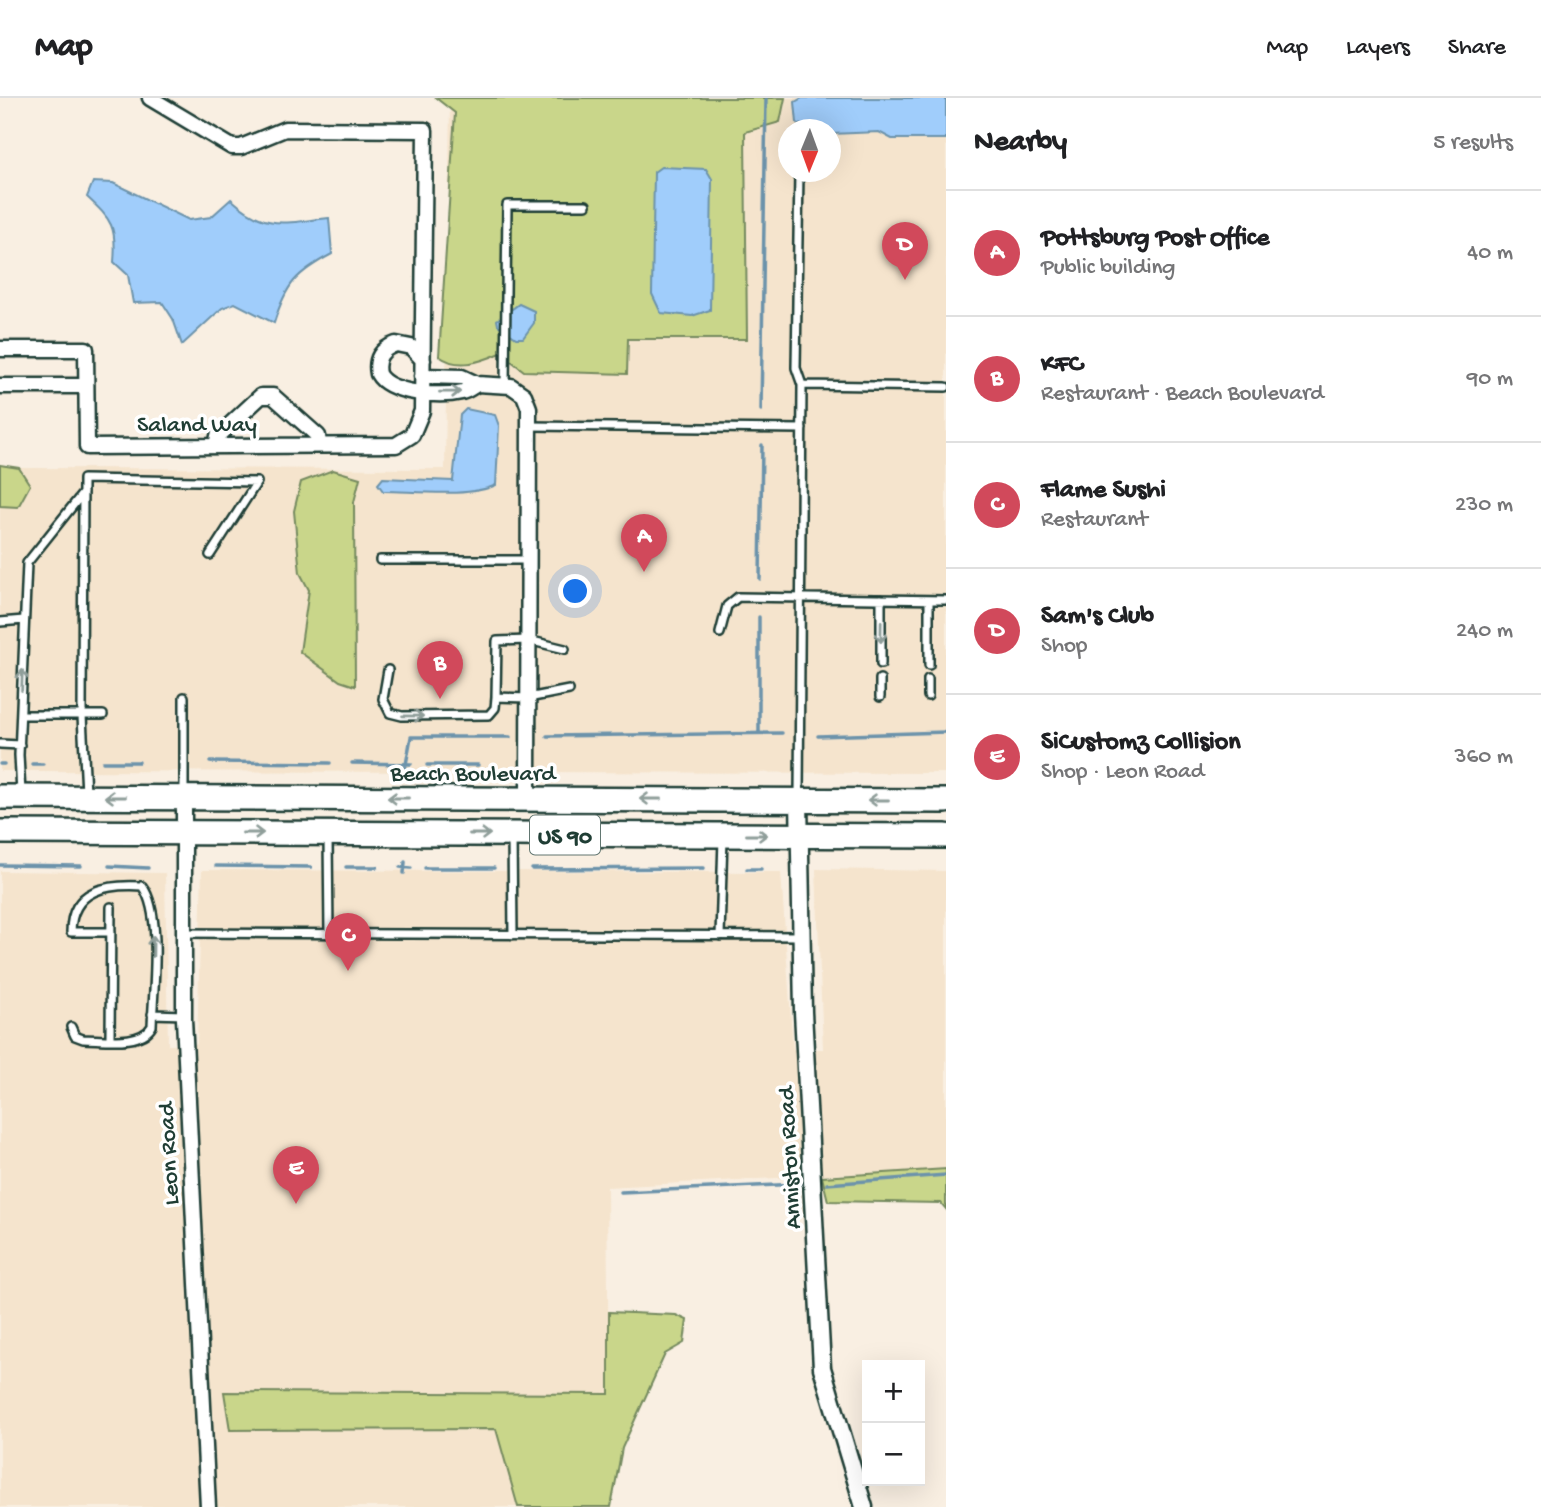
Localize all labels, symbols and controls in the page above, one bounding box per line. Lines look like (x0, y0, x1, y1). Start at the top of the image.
text: Map (35, 29, 92, 67)
text: Map (1266, 34, 1308, 63)
text: Layers (1346, 34, 1410, 63)
text: Share (1448, 34, 1506, 63)
north arrow (778, 119, 841, 182)
text: Nearby (974, 126, 1067, 161)
text: 5 results (1433, 130, 1513, 157)
pin: D (882, 222, 928, 280)
text: Pottsburg Post Office (1041, 224, 1269, 255)
text: A (990, 240, 1004, 267)
text: 40 m (1467, 240, 1513, 267)
text: Public building (1041, 255, 1175, 282)
text: KFC (1041, 350, 1083, 381)
text: B (991, 366, 1003, 393)
text: 90 m (1467, 366, 1513, 393)
text: Restaurant · Beach Boulevard (1041, 381, 1324, 408)
one-way arrow (439, 385, 462, 399)
street label: Saland Way (137, 412, 257, 441)
text: Flame Sushi (1041, 476, 1166, 507)
text: C (991, 492, 1003, 519)
text: 230 m (1455, 492, 1513, 519)
text: Restaurant (1041, 507, 1148, 534)
pin: A (621, 514, 667, 572)
your location (558, 574, 592, 608)
text: Sam's Club (1041, 602, 1154, 633)
text: D (990, 618, 1005, 645)
text: 240 m (1456, 618, 1513, 645)
one-way arrow (874, 620, 888, 643)
text: Shop (1041, 633, 1087, 660)
pin: B (417, 641, 463, 699)
one-way arrow (16, 669, 29, 692)
one-way arrow (401, 709, 424, 723)
text: SiCustomz Collision (1041, 728, 1240, 759)
text: E (990, 744, 1004, 771)
text: 360 m (1455, 744, 1513, 771)
text: Shop · Leon Road (1041, 759, 1204, 786)
street label: Beach Boulevard (390, 761, 557, 790)
one-way arrow (104, 790, 127, 804)
one-way arrow (387, 791, 410, 805)
one-way arrow (639, 792, 662, 806)
one-way arrow (867, 794, 890, 807)
road number: US 90 (530, 816, 600, 855)
one-way arrow (241, 827, 264, 840)
one-way arrow (468, 827, 491, 841)
one-way arrow (745, 828, 768, 842)
pin: C (325, 913, 371, 971)
one-way arrow (146, 935, 160, 958)
street label: Anniston Road (773, 1084, 810, 1230)
street label: Leon Road (153, 1100, 188, 1206)
pin: E (273, 1146, 319, 1204)
map controls (862, 1360, 925, 1486)
button: + (862, 1360, 925, 1423)
button: − (862, 1423, 925, 1486)

